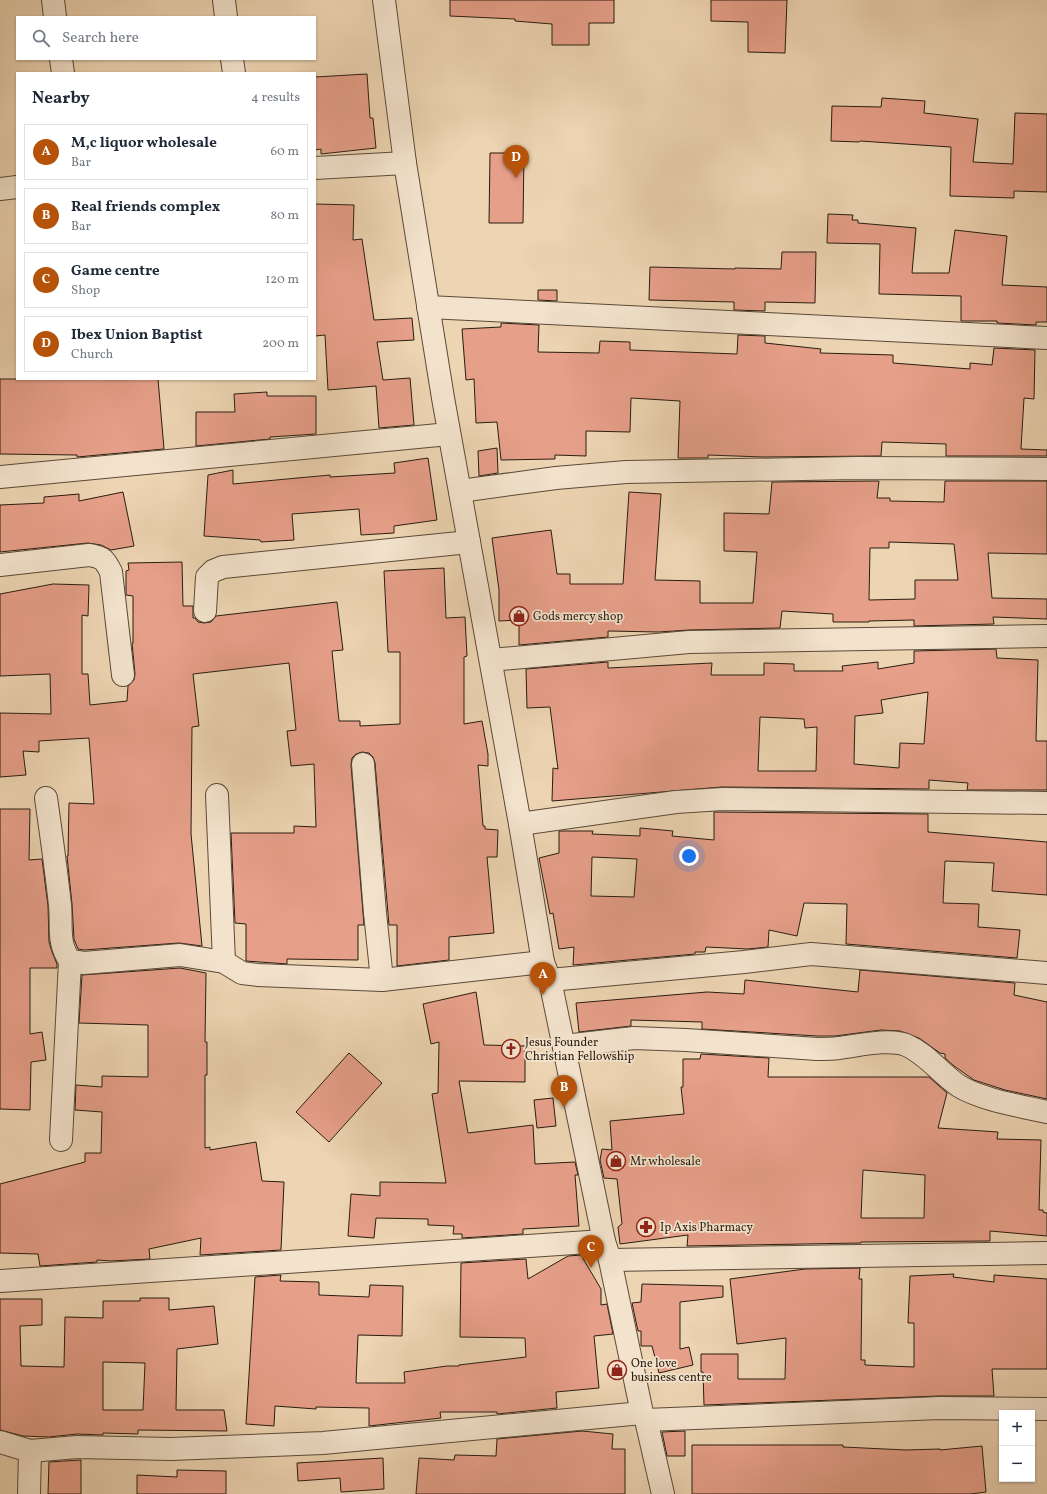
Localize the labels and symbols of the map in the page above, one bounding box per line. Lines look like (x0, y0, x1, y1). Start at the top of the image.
pin: D (503, 145, 529, 178)
shop icon: Gods mercy shop (508, 605, 530, 627)
place label: Gods mercy shop (533, 609, 623, 625)
your location (679, 846, 699, 866)
pin: A (530, 962, 556, 995)
place label: Jesus Founder Christian Fellowship (525, 1035, 635, 1065)
church icon: Jesus Founder Christian Fellowship (500, 1038, 522, 1060)
pin: B (551, 1075, 577, 1108)
shop icon: Mr wholesale (605, 1150, 627, 1172)
place label: Mr wholesale (630, 1154, 701, 1170)
pharmacy icon: Ip Axis Pharmacy (635, 1216, 657, 1238)
place label: Ip Axis Pharmacy (660, 1220, 753, 1236)
pin: C (578, 1235, 604, 1268)
place label: One love business centre (631, 1356, 712, 1386)
shop icon: One love business centre (606, 1359, 628, 1381)

